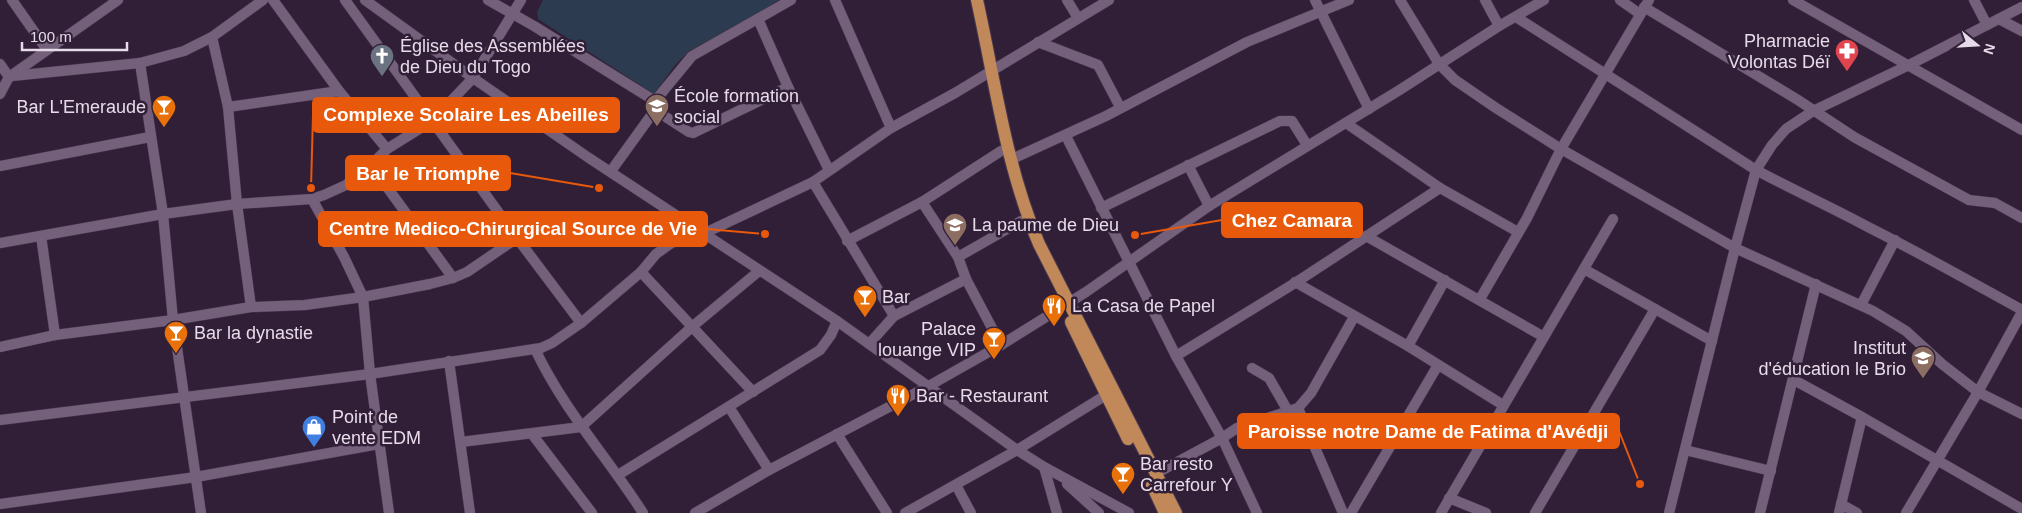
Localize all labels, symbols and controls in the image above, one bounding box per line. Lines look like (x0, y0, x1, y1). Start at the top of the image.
scale bar (22, 20, 128, 52)
north arrow (1952, 20, 2002, 70)
text: 100 m (30, 28, 72, 45)
place label: Pharmacie Volontas Déï (1728, 31, 1830, 72)
place label: Église des Assemblées de Dieu du Togo (400, 36, 585, 77)
pharmacy icon: Pharmacie Volontas Déï (1834, 38, 1860, 72)
text: N (1980, 42, 1999, 56)
church icon: Église des Assemblées de Dieu du Togo (369, 43, 395, 77)
place label: École formation social (674, 86, 799, 127)
school or university icon: École formation social (644, 93, 670, 127)
bar icon: Bar L'Emeraude (151, 94, 177, 128)
place label: Bar L'Emeraude (16, 97, 146, 117)
callout: Complexe Scolaire Les Abeilles (313, 98, 619, 132)
text: Complexe Scolaire Les Abeilles (323, 104, 609, 125)
callout: Bar le Triomphe (346, 156, 510, 190)
text: Bar le Triomphe (356, 163, 500, 184)
callout: Chez Camara (1222, 203, 1362, 237)
text: Chez Camara (1232, 210, 1353, 231)
callout: Centre Medico-Chirurgical Source de Vie (319, 212, 707, 246)
school or university icon: La paume de Dieu (942, 212, 968, 246)
place label: La paume de Dieu (972, 215, 1119, 235)
text: Centre Medico-Chirurgical Source de Vie (329, 218, 697, 239)
bar icon: Bar (852, 284, 878, 318)
place label: Bar (882, 287, 910, 307)
restaurant icon: La Casa de Papel (1041, 293, 1067, 327)
place label: La Casa de Papel (1072, 296, 1215, 316)
place label: Palace louange VIP (878, 319, 976, 360)
bar icon: Bar la dynastie (163, 320, 189, 354)
place label: Bar la dynastie (194, 323, 313, 343)
bar icon: Palace louange VIP (981, 326, 1007, 360)
place label: Institut d'éducation le Brio (1758, 338, 1906, 379)
school or university icon: Institut d'éducation le Brio (1910, 345, 1936, 379)
restaurant icon: Bar - Restaurant (885, 383, 911, 417)
place label: Bar - Restaurant (916, 386, 1048, 406)
place label: Point de vente EDM (332, 407, 421, 448)
shop icon: Point de vente EDM (301, 414, 327, 448)
callout: Paroisse notre Dame de Fatima d'Avédji (1238, 414, 1619, 448)
text: Paroisse notre Dame de Fatima d'Avédji (1248, 421, 1608, 442)
place label: Bar resto Carrefour Y (1140, 454, 1233, 495)
bar icon: Bar resto Carrefour Y (1110, 461, 1136, 495)

